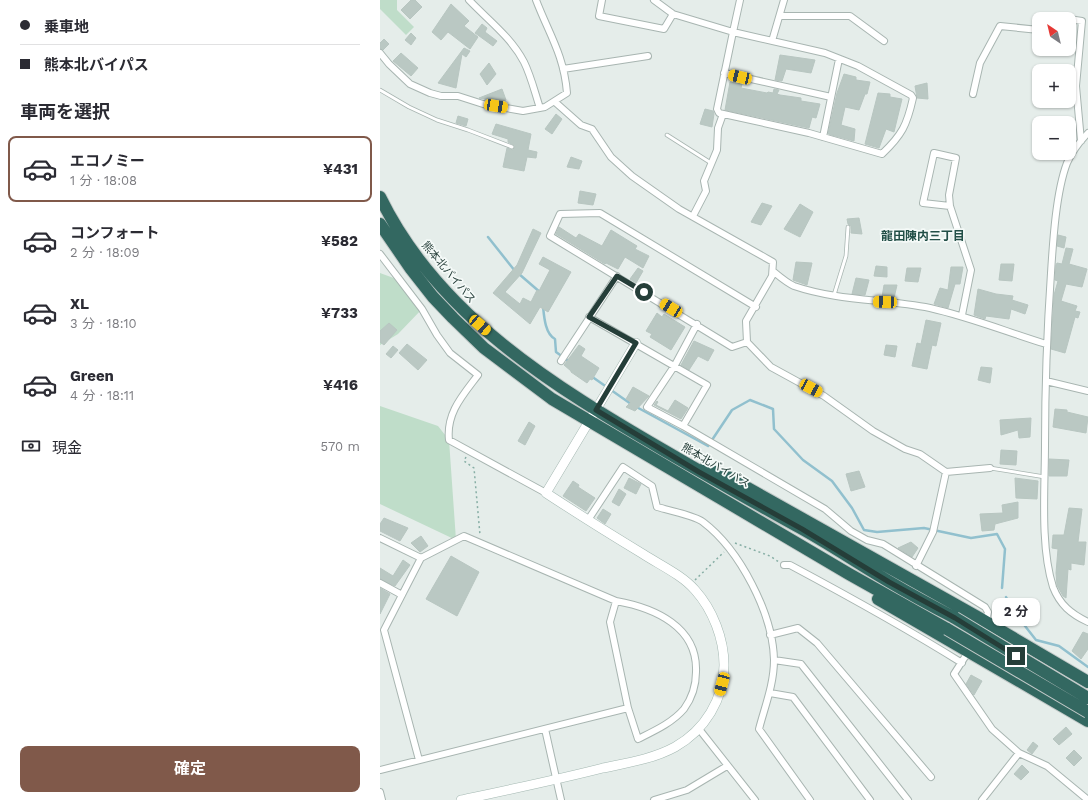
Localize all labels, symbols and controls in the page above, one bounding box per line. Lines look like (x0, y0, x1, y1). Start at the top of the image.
north arrow (1032, 12, 1076, 56)
map controls (1032, 12, 1076, 160)
text: 乗車地 (44, 18, 89, 36)
text: 熊本北バイパス (44, 56, 149, 74)
button: + (1032, 64, 1076, 108)
car (727, 68, 753, 86)
car (483, 98, 509, 114)
text: 車両を選択 (20, 101, 110, 122)
button: − (1032, 116, 1076, 160)
icon: car (22, 151, 58, 187)
text: エコノミー (70, 152, 145, 170)
text: ¥431 (323, 160, 358, 178)
text: 1 分 · 18:08 (70, 173, 137, 188)
icon: car (22, 223, 58, 259)
text: コンフォート (70, 224, 160, 242)
district label: 龍田陳内三丁目 (881, 229, 965, 243)
text: ¥582 (321, 232, 358, 250)
street label: 熊本北バイパス (419, 239, 478, 306)
text: 2 分 · 18:09 (70, 245, 140, 260)
route start (635, 283, 653, 301)
icon: car (22, 295, 58, 331)
text: XL (70, 295, 89, 313)
car (873, 296, 897, 308)
car (658, 297, 684, 319)
text: ¥733 (321, 304, 358, 322)
car (467, 313, 493, 337)
text: 3 分 · 18:10 (70, 316, 137, 331)
icon: car (22, 367, 58, 403)
text: Green (70, 367, 114, 385)
text: ¥416 (323, 376, 358, 394)
car (798, 377, 824, 399)
text: 4 分 · 18:11 (70, 388, 134, 403)
icon: cash (20, 435, 42, 457)
text: 現金 (52, 439, 82, 457)
text: 570 m (320, 439, 360, 454)
street label: 熊本北バイパス (679, 441, 752, 490)
callout: 2 分 (992, 598, 1040, 626)
text: 2 分 (1004, 604, 1028, 619)
route end (1007, 647, 1025, 665)
car (713, 671, 731, 697)
button: 確定 (20, 746, 360, 792)

